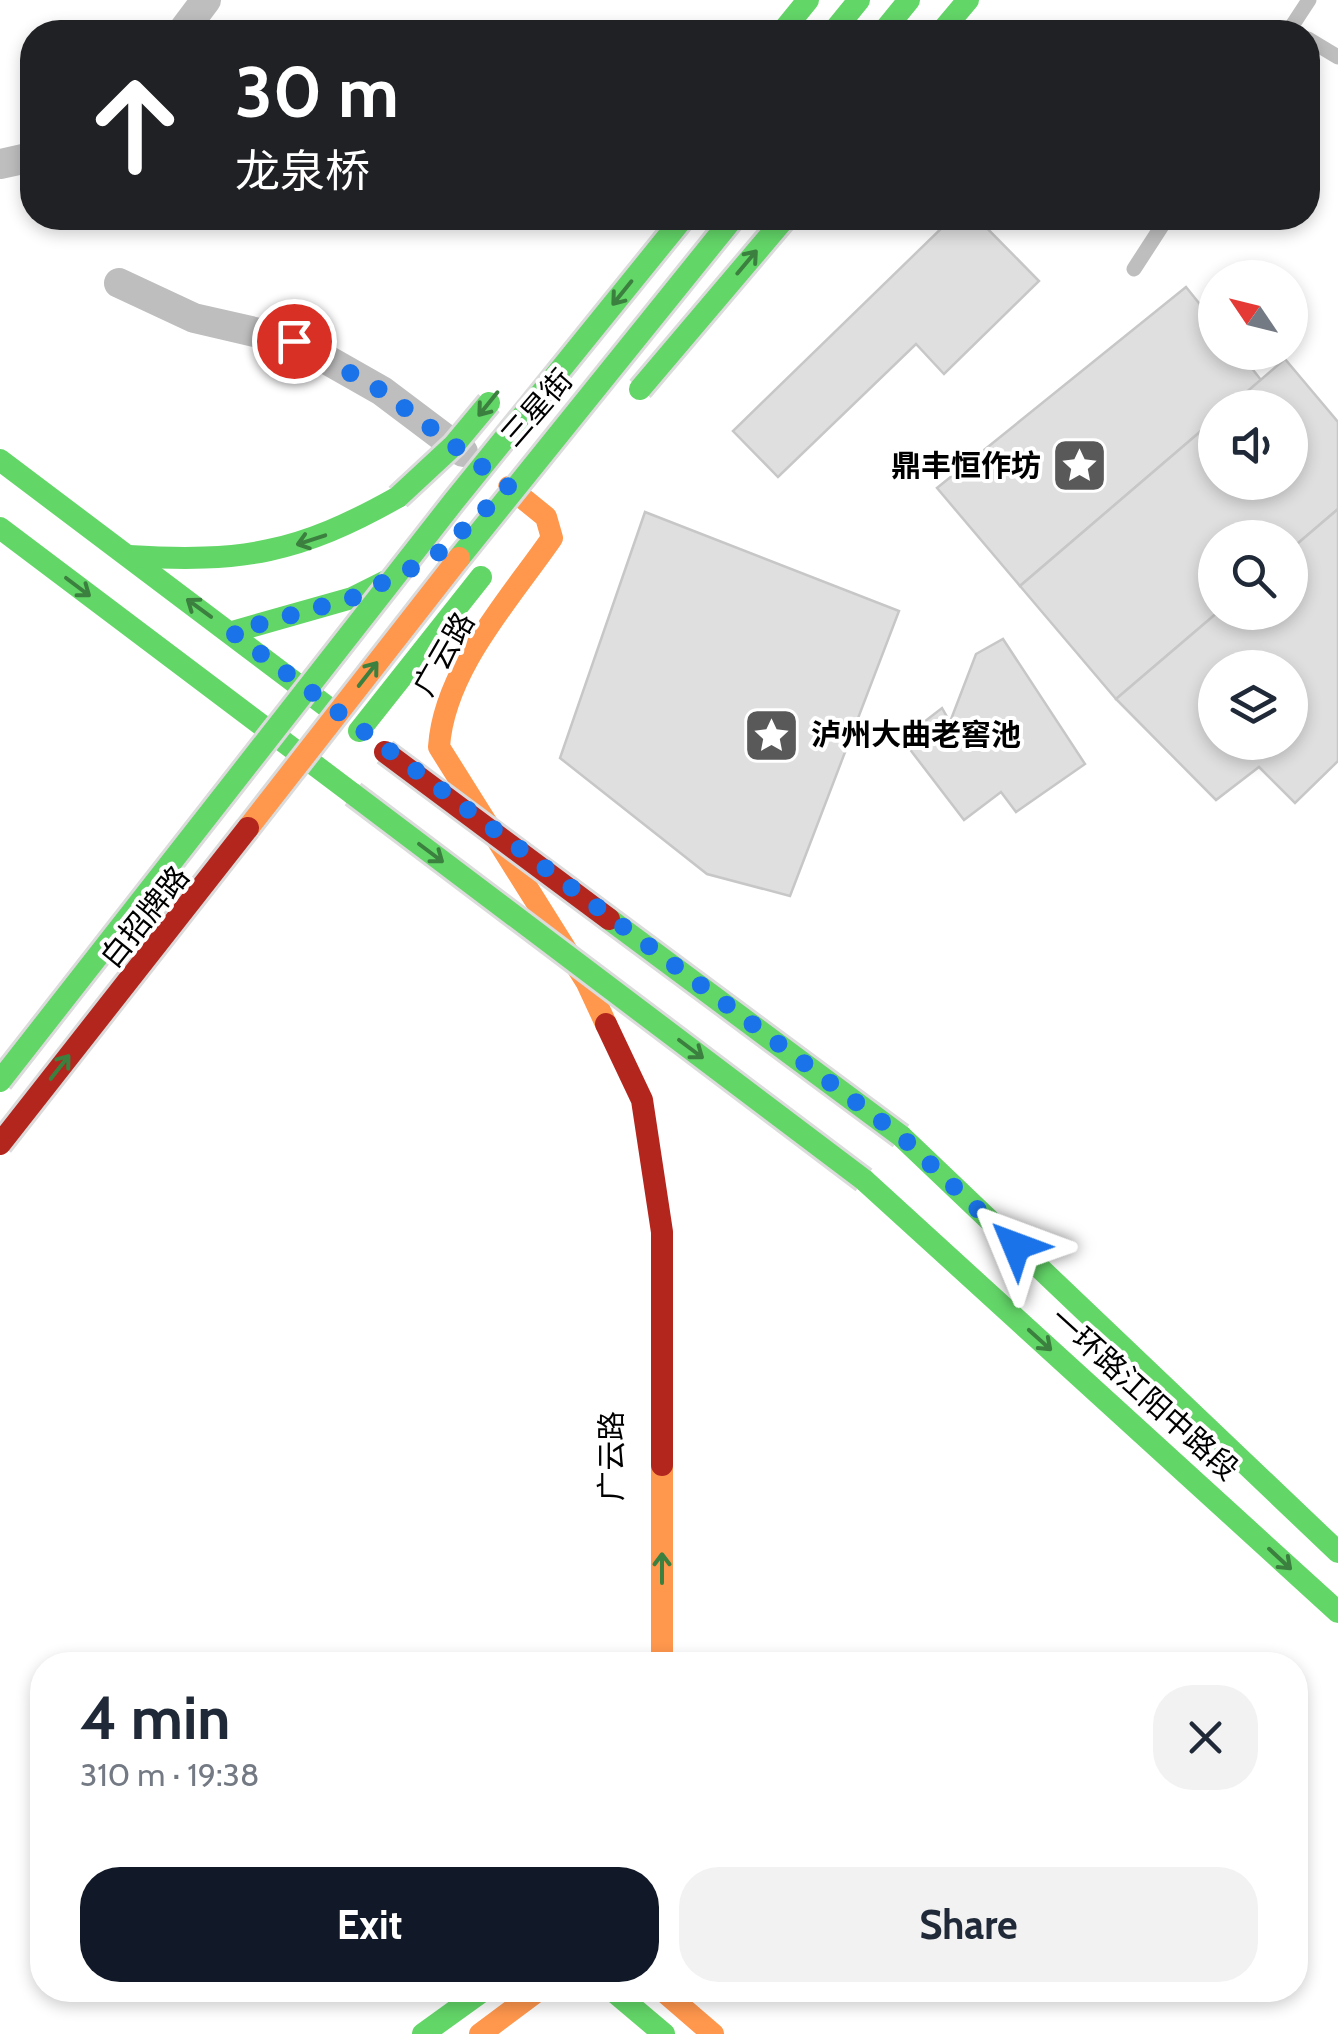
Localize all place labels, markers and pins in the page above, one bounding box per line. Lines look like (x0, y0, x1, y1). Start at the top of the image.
pin (252, 299, 337, 384)
place icon: 鼎丰恒作坊 (1050, 436, 1110, 496)
place label: 鼎丰恒作坊 (891, 447, 1041, 484)
place icon: 泸州大曲老窖池 (742, 705, 802, 765)
place label: 泸州大曲老窖池 (811, 716, 1021, 753)

